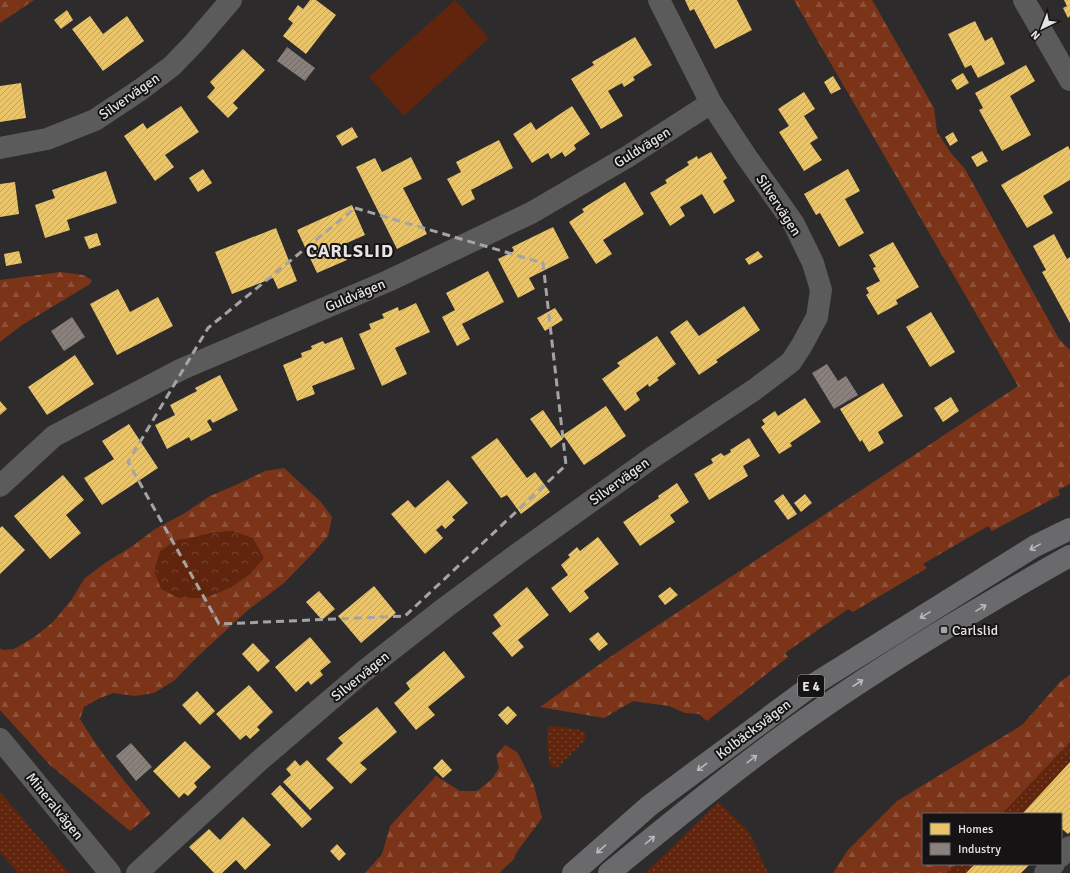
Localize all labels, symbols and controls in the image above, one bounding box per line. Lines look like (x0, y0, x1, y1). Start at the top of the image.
north arrow (1022, 8, 1062, 48)
text: N (1028, 28, 1043, 42)
street label: Silvervägen (96, 69, 163, 123)
street label: Guldvägen (611, 123, 674, 171)
street label: Silvervägen (752, 171, 805, 239)
district label: CARLSLID (306, 240, 394, 262)
street label: Guldvägen (323, 275, 388, 316)
street label: Silvervägen (586, 454, 652, 509)
one-way arrow (1029, 543, 1041, 551)
one-way arrow (975, 603, 987, 611)
one-way arrow (920, 611, 931, 619)
place label: Carlslid (952, 622, 998, 639)
marker: Carlslid (939, 625, 949, 635)
street label: Silvervägen (328, 648, 393, 705)
road number: E 4 (798, 675, 824, 697)
one-way arrow (852, 679, 864, 687)
street label: Kolbäcksvägen (713, 696, 794, 763)
one-way arrow (747, 755, 758, 763)
one-way arrow (696, 763, 707, 771)
street label: Mineralvägen (22, 769, 87, 843)
legend (922, 813, 1062, 865)
text: Homes (958, 822, 993, 837)
one-way arrow (645, 835, 656, 844)
text: Industry (958, 842, 1001, 857)
one-way arrow (595, 844, 606, 853)

